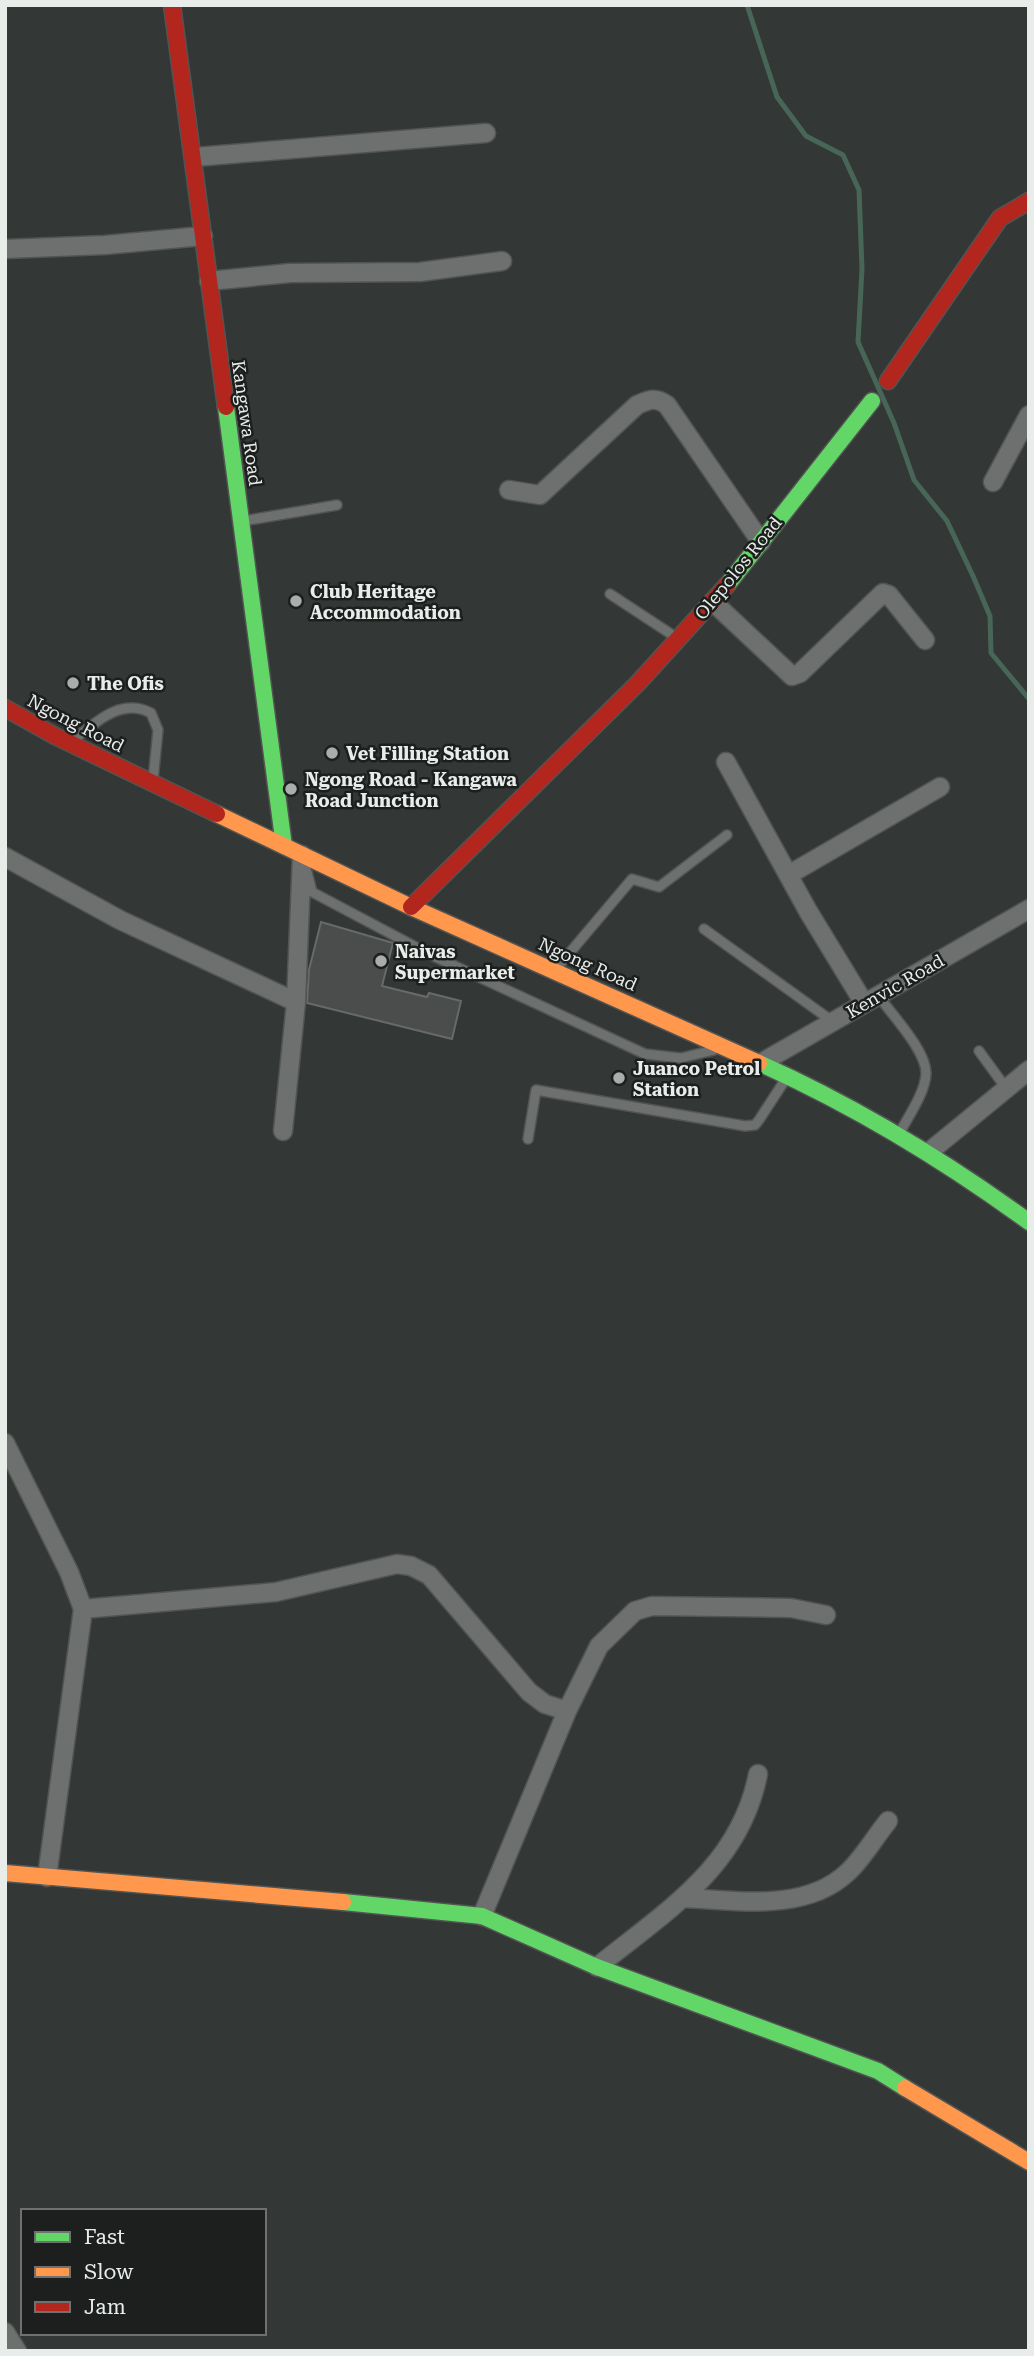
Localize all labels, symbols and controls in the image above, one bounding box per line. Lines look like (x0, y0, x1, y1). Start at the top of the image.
street label: Kangawa Road (228, 359, 266, 488)
street label: Olepolos Road (690, 512, 786, 624)
place label: Club Heritage Accommodation (310, 581, 461, 623)
marker: Club Heritage Accommodation (288, 593, 304, 609)
place label: The Ofis (87, 673, 164, 694)
marker: The Ofis (65, 675, 81, 691)
street label: Ngong Road (24, 690, 128, 757)
place label: Vet Filling Station (346, 743, 509, 764)
marker: Vet Filling Station (324, 745, 340, 761)
place label: Ngong Road - Kangawa Road Junction (305, 769, 517, 811)
marker: Ngong Road - Kangawa Road Junction (283, 781, 299, 797)
street label: Ngong Road (535, 933, 641, 995)
place label: Naivas Supermarket (395, 941, 515, 983)
street label: Kenvic Road (843, 949, 948, 1022)
marker: Naivas Supermarket (373, 953, 389, 969)
place label: Juanco Petrol Station (633, 1058, 760, 1100)
marker: Juanco Petrol Station (611, 1070, 627, 1086)
legend (21, 2209, 266, 2335)
text: Fast (84, 2225, 125, 2249)
text: Slow (84, 2260, 134, 2284)
text: Jam (84, 2295, 126, 2319)

